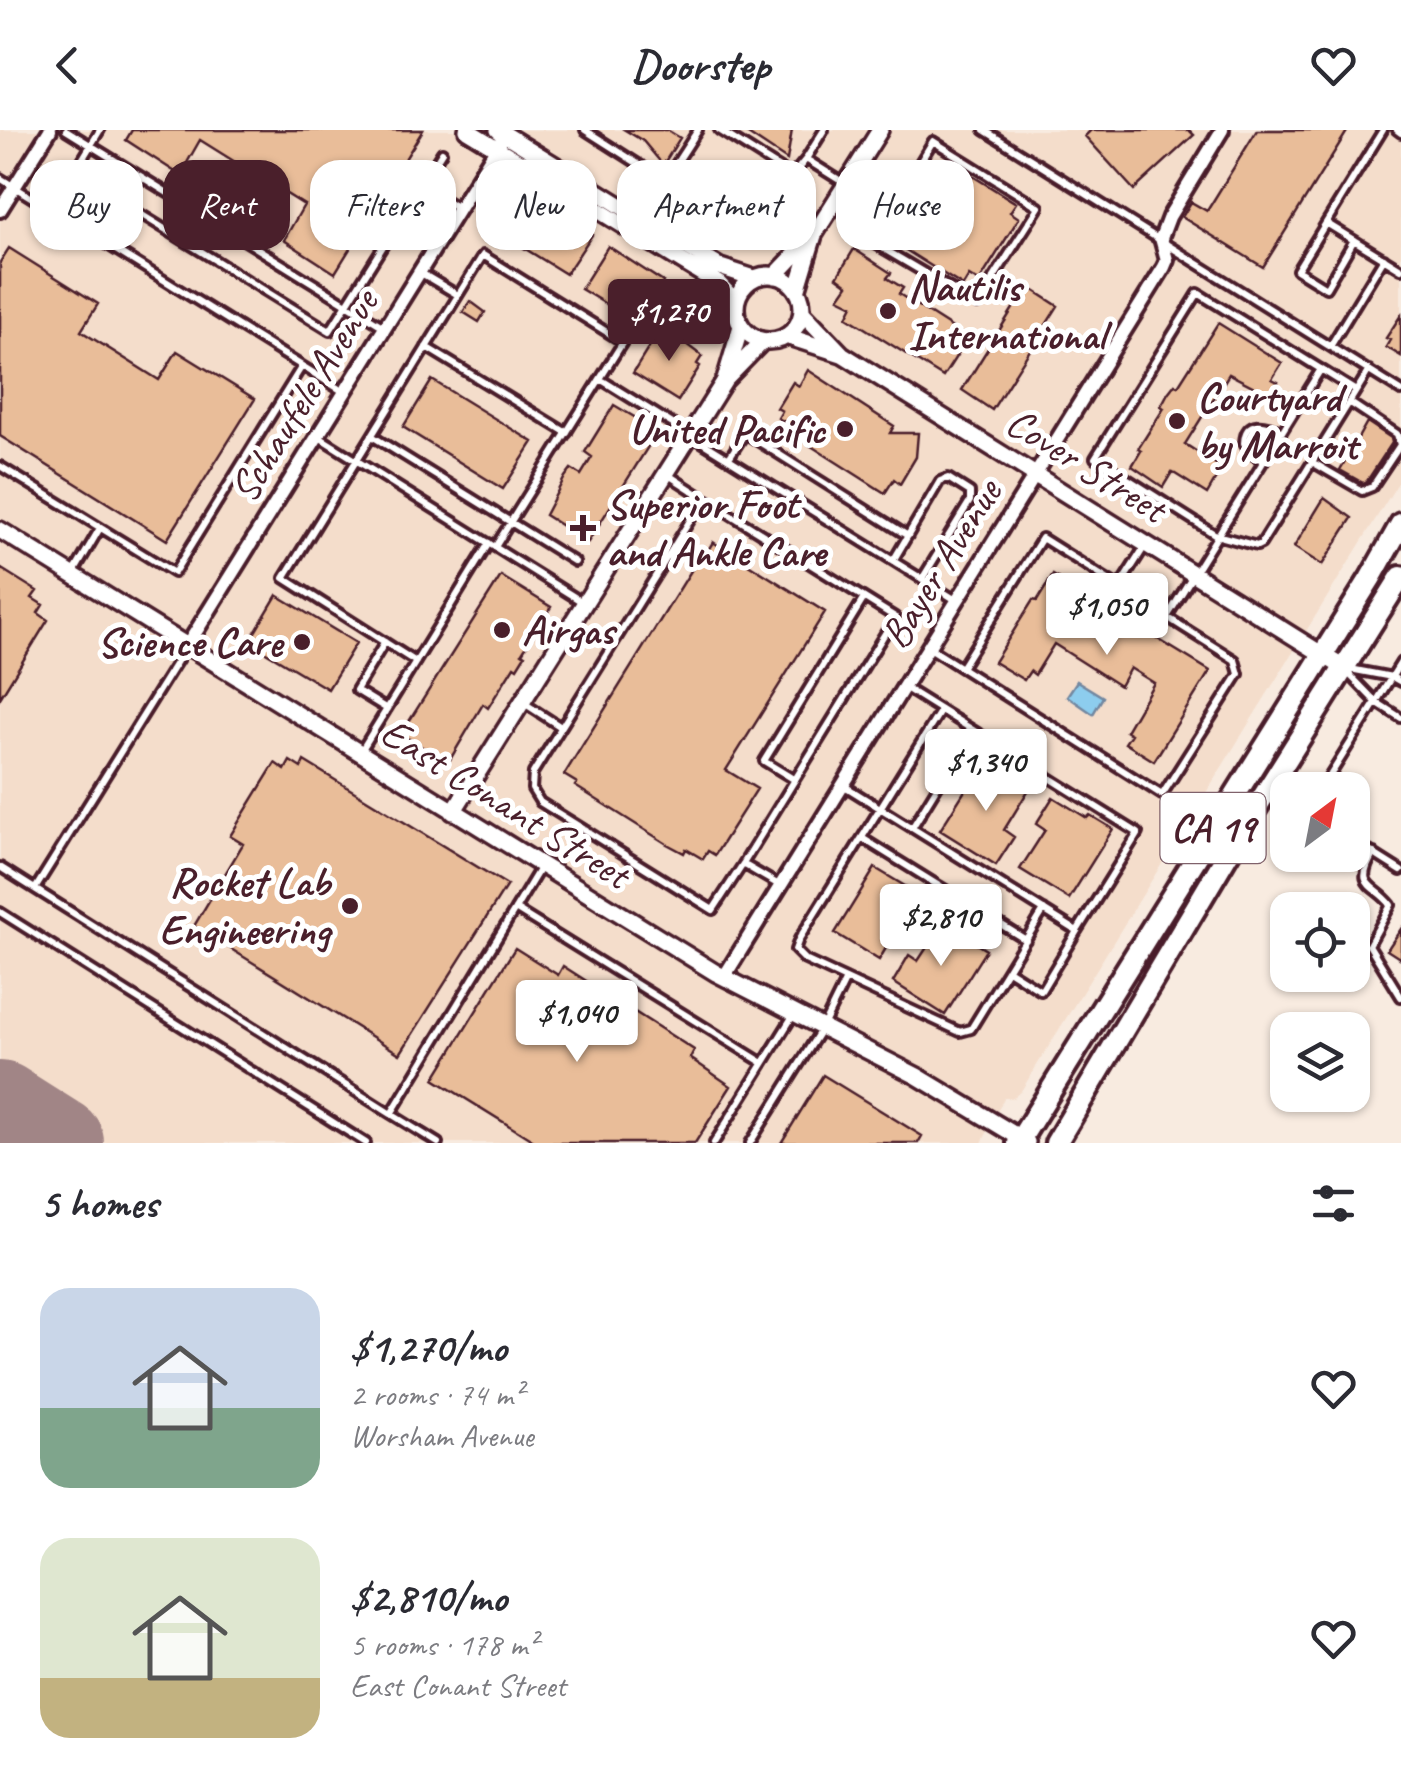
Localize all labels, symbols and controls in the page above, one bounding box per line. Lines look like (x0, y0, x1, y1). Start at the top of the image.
text: Doorstep (631, 37, 770, 94)
icon: back (40, 38, 95, 93)
icon: heart (1306, 38, 1361, 93)
chip: Buy (30, 160, 143, 250)
chip: Rent (163, 160, 290, 250)
chip: Filters (310, 160, 456, 250)
chip: New (476, 160, 597, 250)
chip: Apartment (617, 160, 816, 250)
chip: House (836, 160, 974, 250)
place label: Nautilis International (908, 261, 1113, 362)
street label: Schaufele Avenue (218, 277, 392, 512)
pin: $1,270 (588, 279, 750, 364)
text: $1,270 (630, 291, 708, 332)
marker: Nautilis International (877, 300, 899, 322)
place label: Courtyard by Marroit (1197, 371, 1362, 472)
street label: Cover Street (996, 395, 1179, 537)
place label: United Pacific (629, 403, 827, 456)
marker: Courtyard by Marroit (1166, 410, 1188, 432)
marker: United Pacific (834, 418, 856, 440)
street label: Bayer Avenue (868, 468, 1015, 658)
place label: Superior Foot and Ankle Care (606, 478, 829, 579)
marker: Superior Foot and Ankle Care (570, 515, 596, 541)
pin: $1,050 (1026, 573, 1188, 658)
text: $1,050 (1068, 585, 1146, 626)
place label: Airgas (522, 604, 618, 657)
place label: Science Care (97, 616, 285, 669)
marker: Airgas (491, 619, 513, 641)
marker: Science Care (291, 631, 313, 653)
street label: East Conant Street (371, 705, 643, 903)
pin: $1,340 (905, 729, 1067, 814)
text: $1,340 (947, 741, 1025, 782)
north arrow (1270, 772, 1370, 872)
map controls (1270, 772, 1370, 1112)
road number: CA 19 (1160, 793, 1266, 863)
place label: Rocket Lab Engineering (159, 856, 334, 957)
pin: $2,810 (860, 884, 1022, 969)
button: locate (1270, 892, 1370, 992)
marker: Rocket Lab Engineering (339, 895, 361, 917)
text: $2,810 (902, 896, 980, 937)
pin: $1,040 (496, 980, 658, 1065)
text: $1,040 (538, 992, 616, 1033)
button: layers (1270, 1012, 1370, 1112)
icon: filters (1306, 1176, 1361, 1231)
text: 5 homes (40, 1177, 158, 1230)
text: $1,270/mo (350, 1321, 506, 1374)
icon: home (120, 1328, 240, 1448)
icon: heart (1306, 1361, 1361, 1416)
text: 2 rooms · 74 m² (350, 1374, 523, 1415)
text: Worsham Avenue (350, 1415, 534, 1456)
text: $2,810/mo (350, 1571, 507, 1624)
icon: home (120, 1578, 240, 1698)
icon: heart (1306, 1611, 1361, 1666)
text: 5 rooms · 178 m² (350, 1624, 537, 1665)
text: East Conant Street (350, 1665, 566, 1706)

